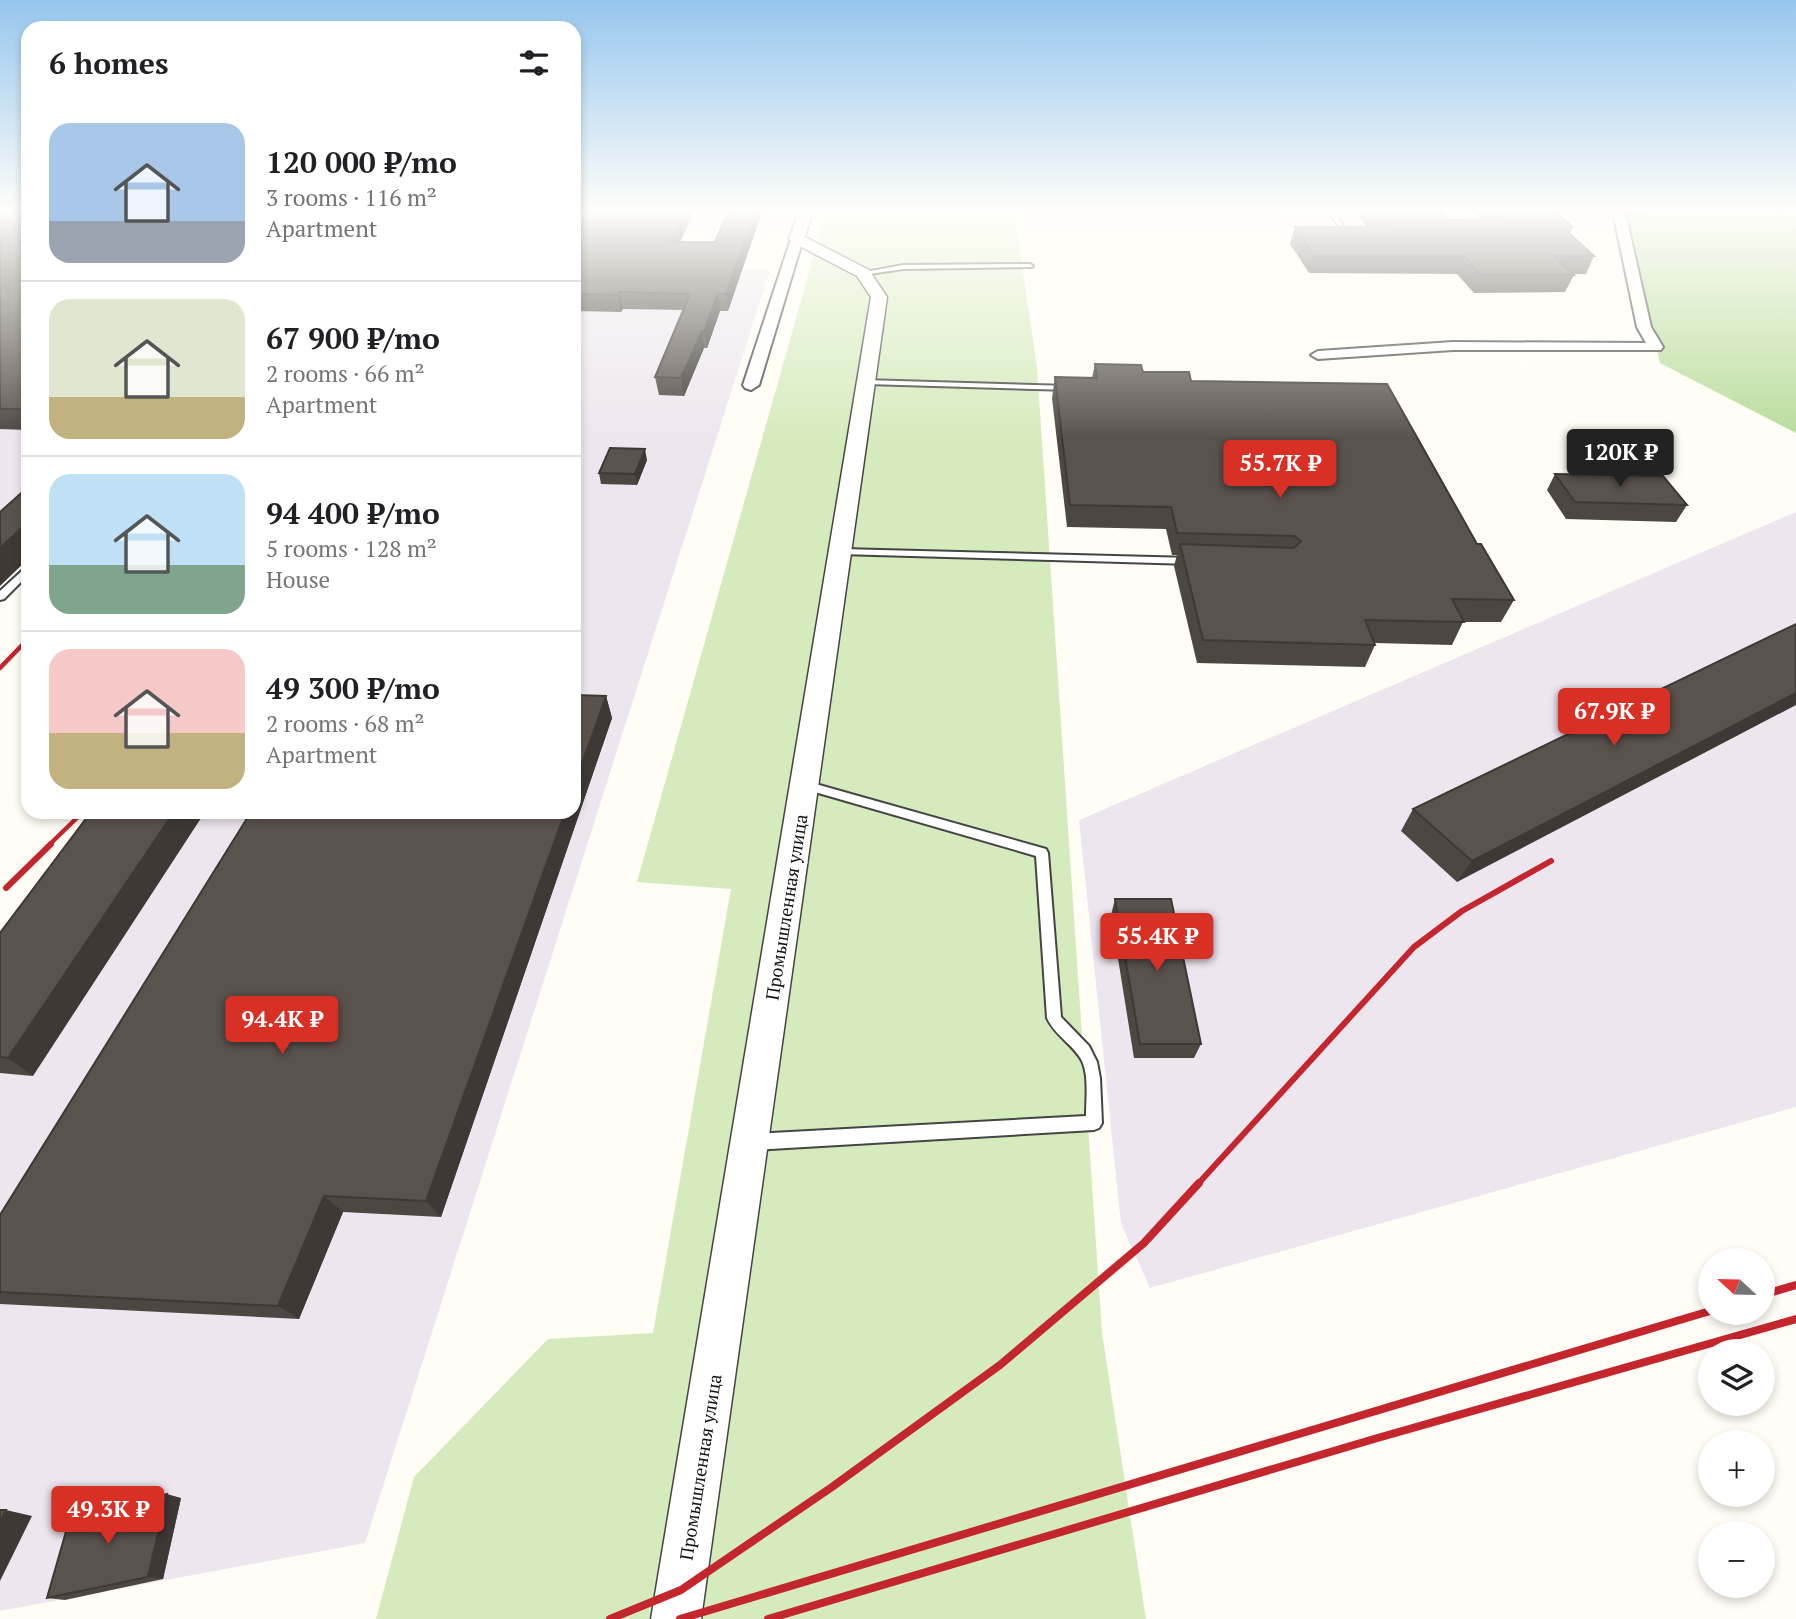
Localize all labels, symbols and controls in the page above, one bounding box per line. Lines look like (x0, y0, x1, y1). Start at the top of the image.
text: 6 homes (49, 43, 168, 83)
icon: filters (515, 44, 553, 82)
text: 120 000 ₽/mo (266, 142, 457, 182)
icon: home (105, 151, 189, 235)
text: 3 rooms · 116 m² (266, 182, 437, 213)
text: Apartment (266, 213, 377, 244)
text: 67 900 ₽/mo (266, 318, 440, 358)
icon: home (105, 327, 189, 411)
text: 2 rooms · 66 m² (266, 358, 425, 389)
text: Apartment (266, 389, 377, 420)
pin: 120K ₽ (1563, 430, 1677, 489)
text: 120K ₽ (1583, 436, 1657, 467)
pin: 55.7K ₽ (1215, 440, 1345, 500)
text: 55.7K ₽ (1239, 447, 1321, 478)
text: 94 400 ₽/mo (266, 493, 440, 533)
icon: home (105, 502, 189, 586)
text: 5 rooms · 128 m² (266, 533, 437, 564)
text: House (266, 564, 330, 595)
text: 49 300 ₽/mo (266, 668, 440, 708)
icon: home (105, 677, 189, 761)
pin: 67.9K ₽ (1549, 688, 1679, 748)
text: 67.9K ₽ (1574, 695, 1654, 726)
text: 2 rooms · 68 m² (266, 708, 425, 739)
text: Apartment (266, 739, 377, 770)
street label: Промышленная улица (759, 812, 813, 1002)
pin: 55.4K ₽ (1092, 914, 1222, 973)
text: 55.4K ₽ (1116, 920, 1198, 951)
pin: 94.4K ₽ (217, 996, 347, 1056)
text: 94.4K ₽ (241, 1003, 323, 1034)
north arrow (1698, 1248, 1774, 1325)
map controls (1698, 1248, 1775, 1598)
button: layers (1698, 1339, 1775, 1416)
street label: Промышленная улица (673, 1372, 727, 1562)
button: + (1698, 1430, 1775, 1507)
pin: 49.3K ₽ (43, 1486, 173, 1546)
text: 49.3K ₽ (67, 1493, 149, 1524)
button: − (1698, 1521, 1775, 1598)

